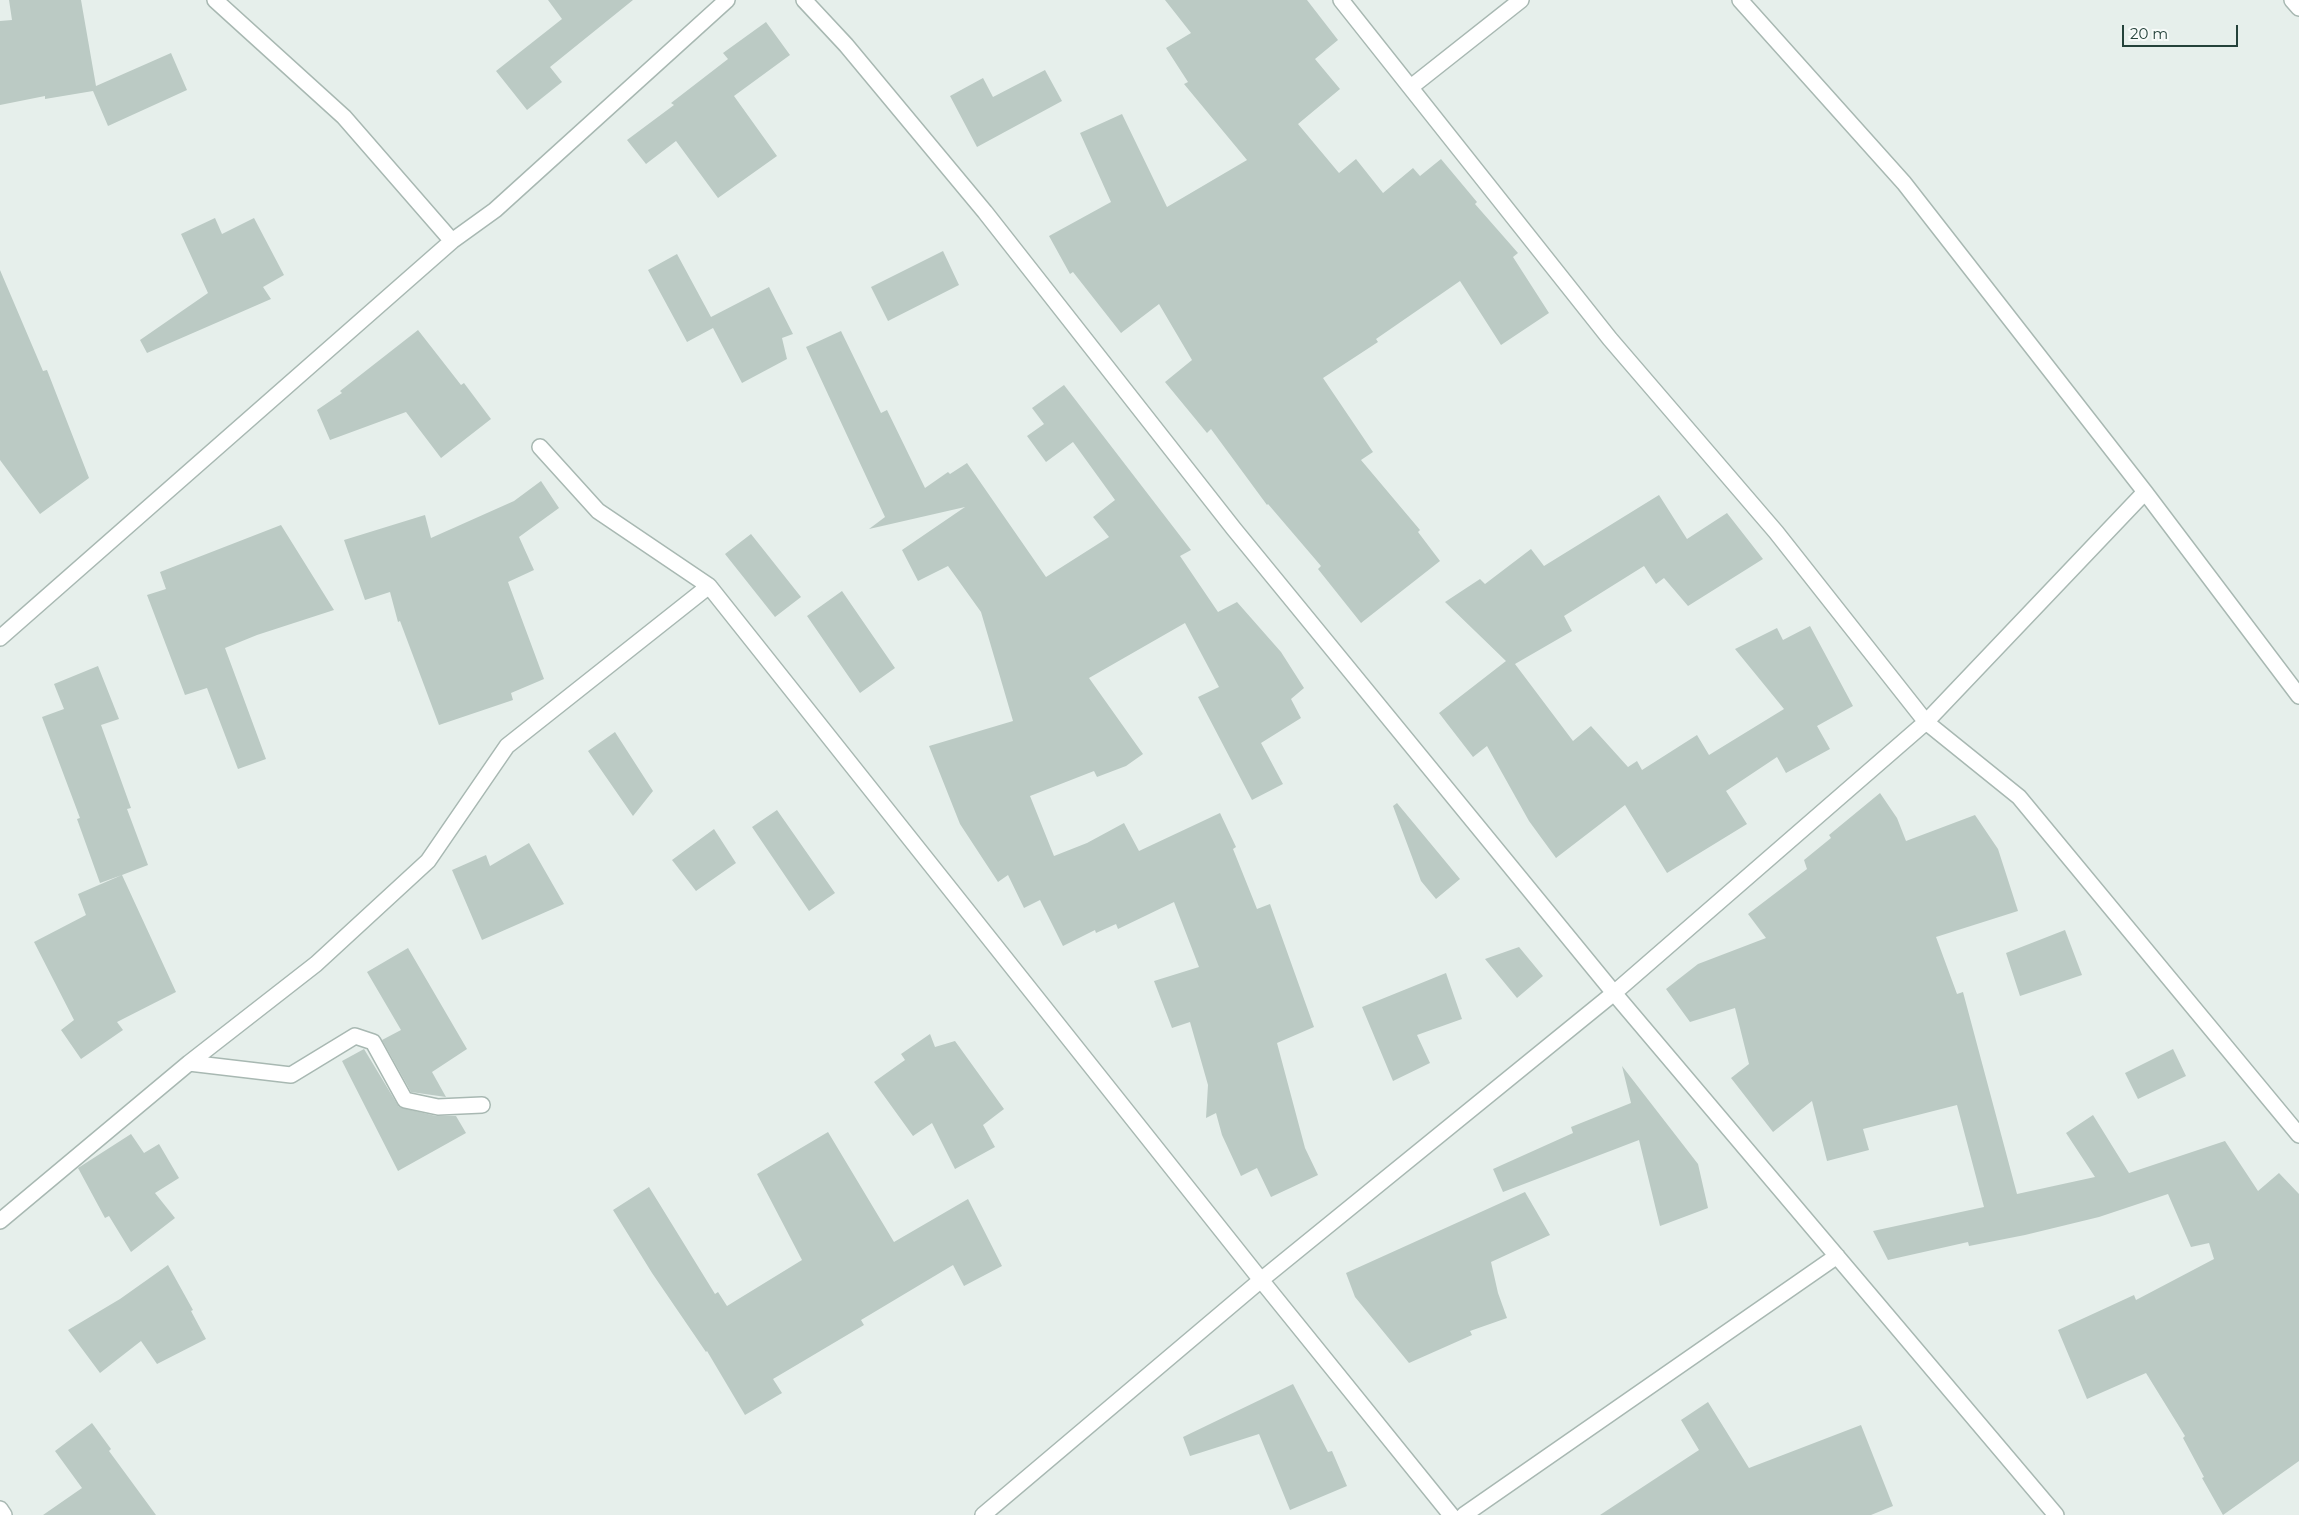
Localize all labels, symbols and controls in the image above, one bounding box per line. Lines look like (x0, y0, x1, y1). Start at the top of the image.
scale bar (2124, 15, 2240, 47)
text: 20 m (2130, 24, 2168, 43)

